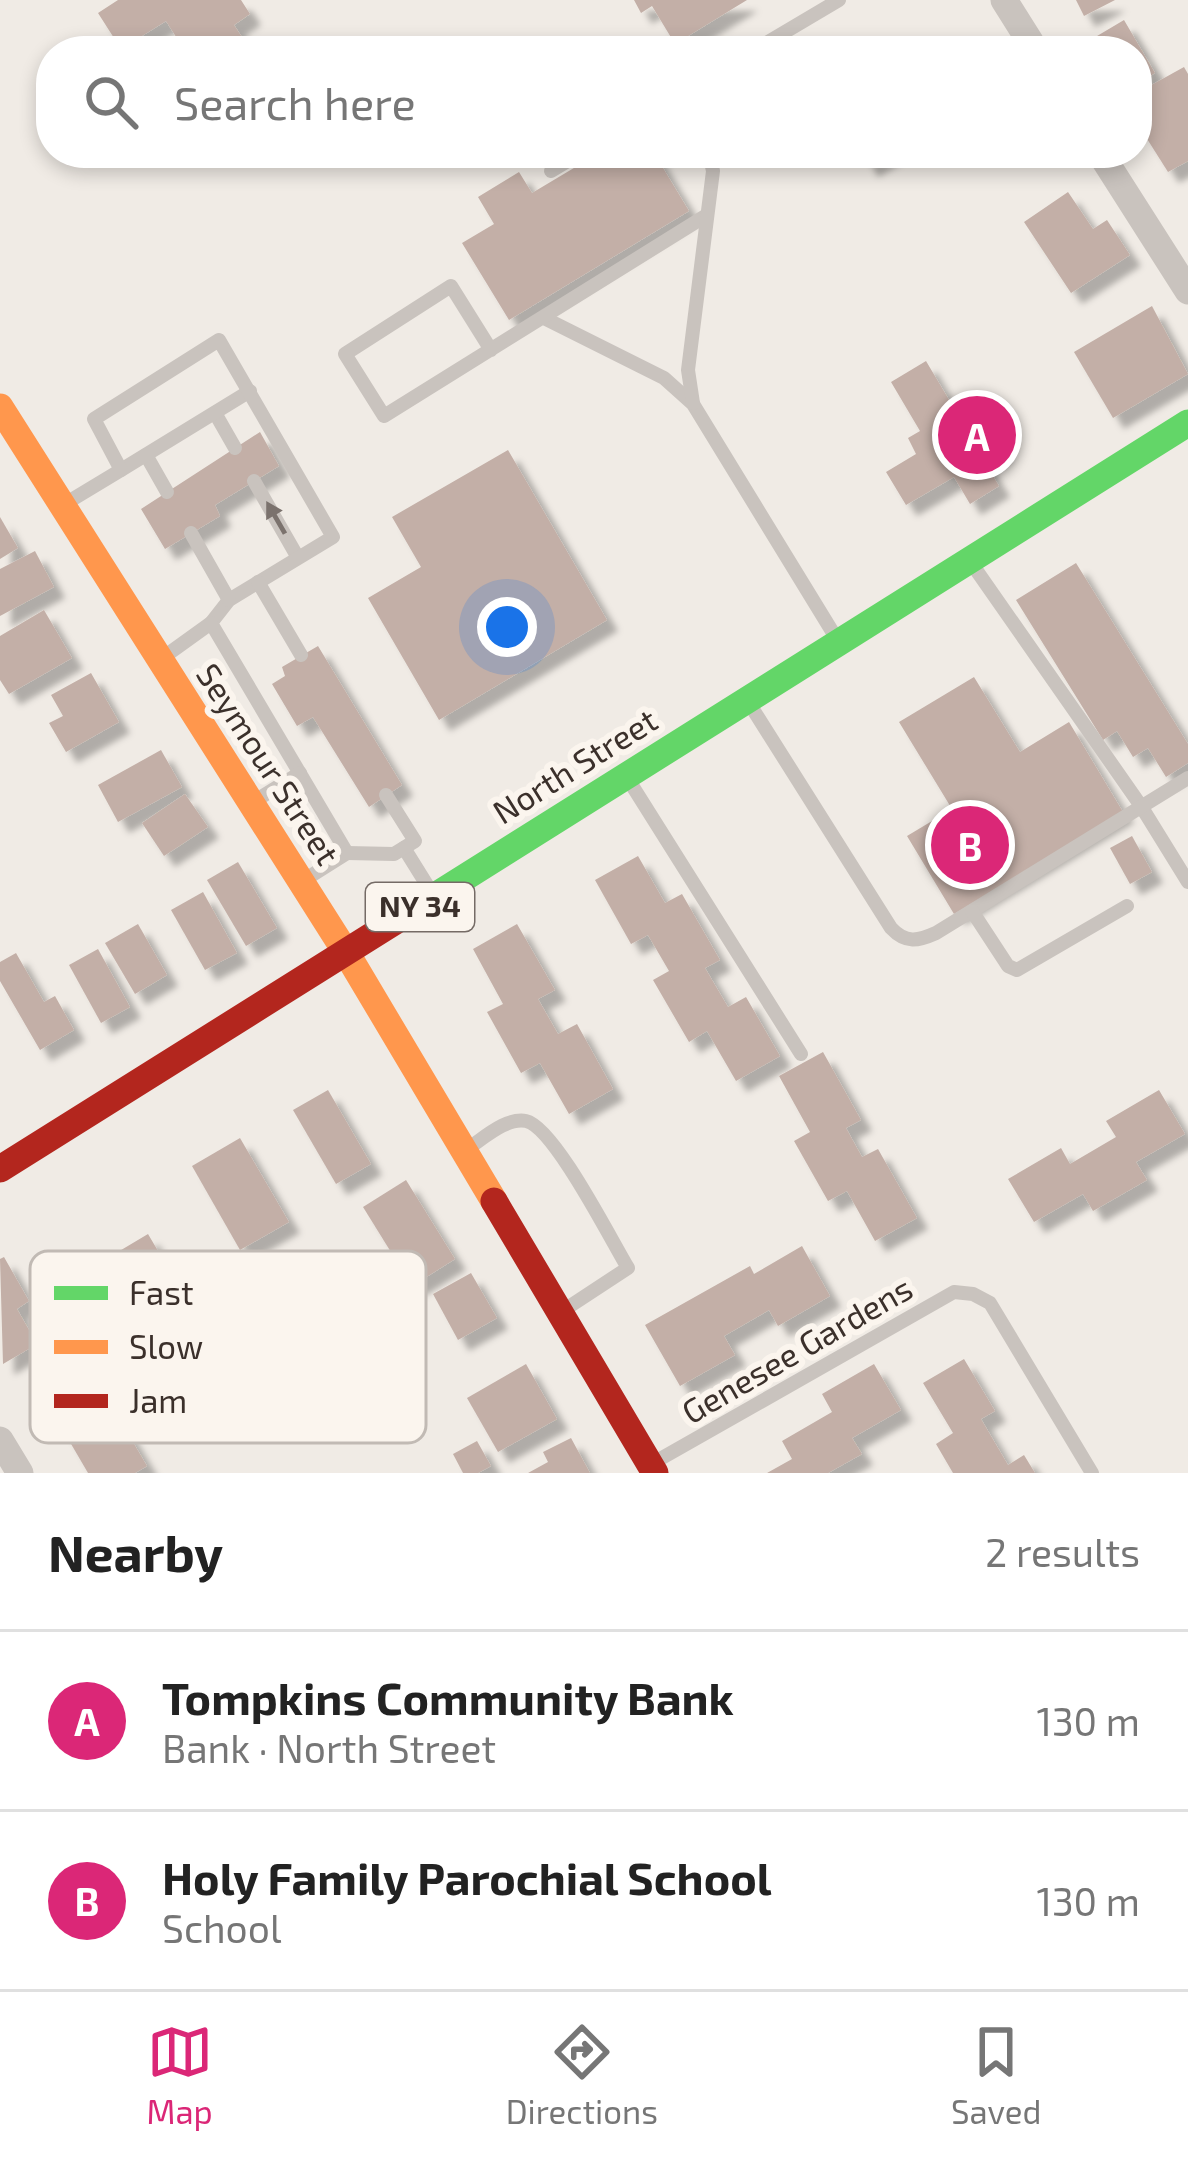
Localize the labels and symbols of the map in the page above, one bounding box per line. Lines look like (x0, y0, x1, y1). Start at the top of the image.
pin: A (938, 390, 1016, 480)
one-way arrow (266, 502, 287, 535)
your location (477, 597, 537, 657)
street label: Seymour Street (189, 655, 349, 871)
street label: North Street (485, 699, 664, 831)
pin: B (931, 800, 1009, 890)
road number: NY 34 (366, 883, 474, 931)
legend (30, 1251, 426, 1443)
street label: Genesee Gardens (674, 1267, 919, 1431)
text: Fast (129, 1272, 193, 1312)
text: Slow (129, 1326, 203, 1366)
text: Jam (129, 1380, 187, 1420)

